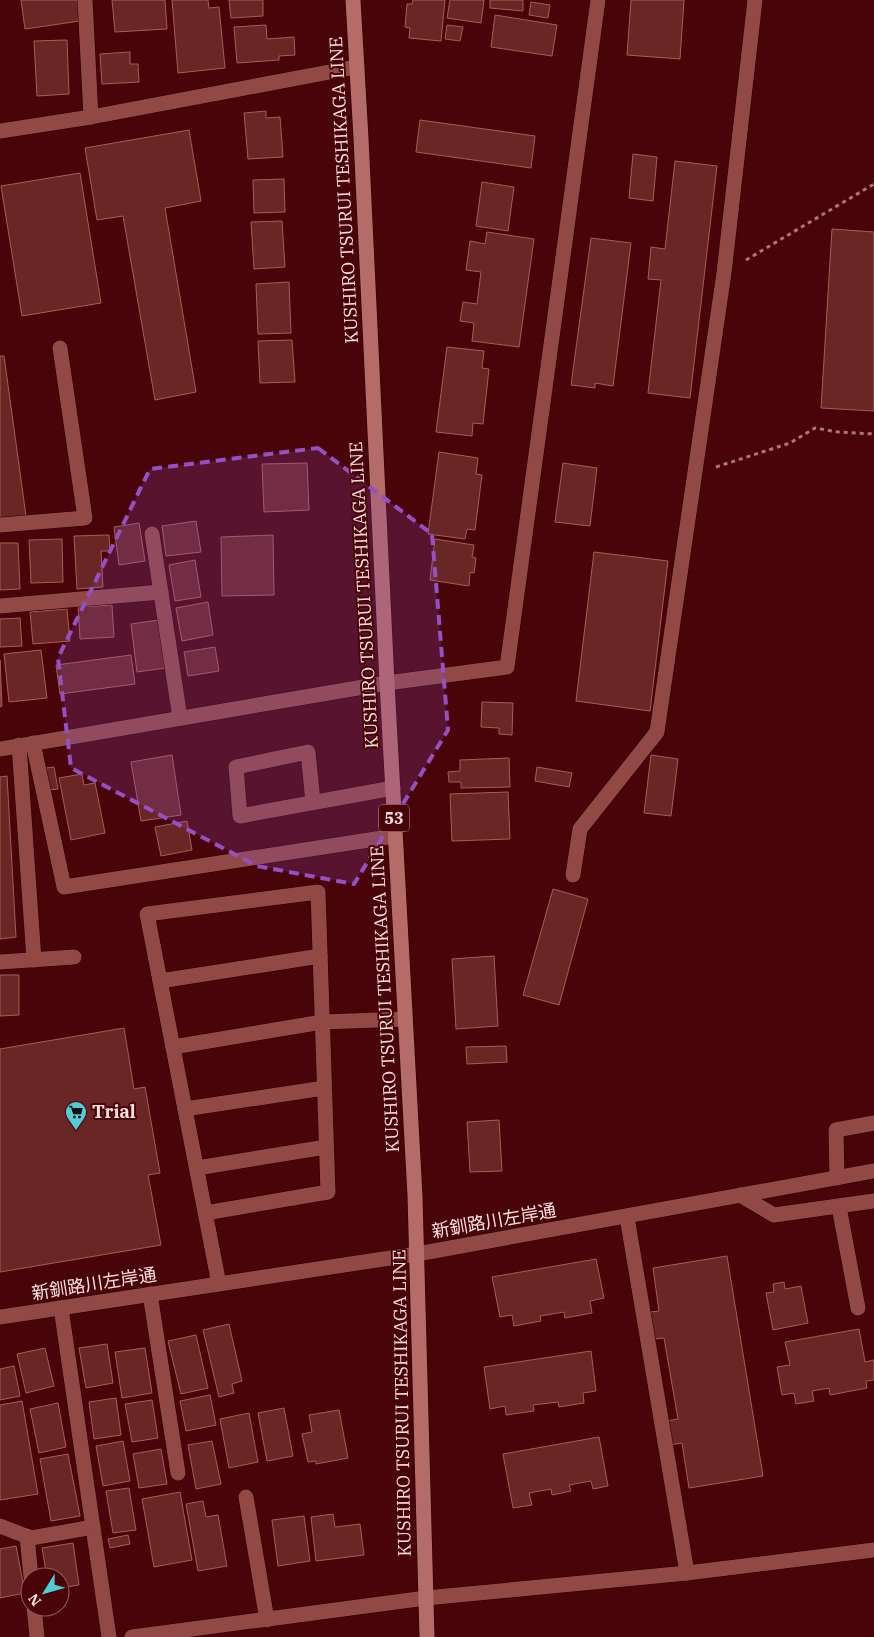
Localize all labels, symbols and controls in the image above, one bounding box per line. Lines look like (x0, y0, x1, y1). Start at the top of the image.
street label: KUSHIRO TSURUI TESHIKAGA LINE (324, 36, 363, 344)
street label: KUSHIRO TSURUI TESHIKAGA LINE (344, 441, 383, 749)
road number: 53 (379, 804, 409, 831)
street label: KUSHIRO TSURUI TESHIKAGA LINE (365, 845, 404, 1153)
supermarket icon: Trial (64, 1100, 88, 1131)
place label: Trial (92, 1100, 136, 1123)
street label: 新釧路川左岸通 (430, 1198, 558, 1243)
street label: KUSHIRO TSURUI TESHIKAGA LINE (387, 1249, 416, 1557)
street label: 新釧路川左岸通 (30, 1262, 158, 1305)
north arrow (20, 1567, 70, 1617)
text: N (24, 1590, 45, 1610)

